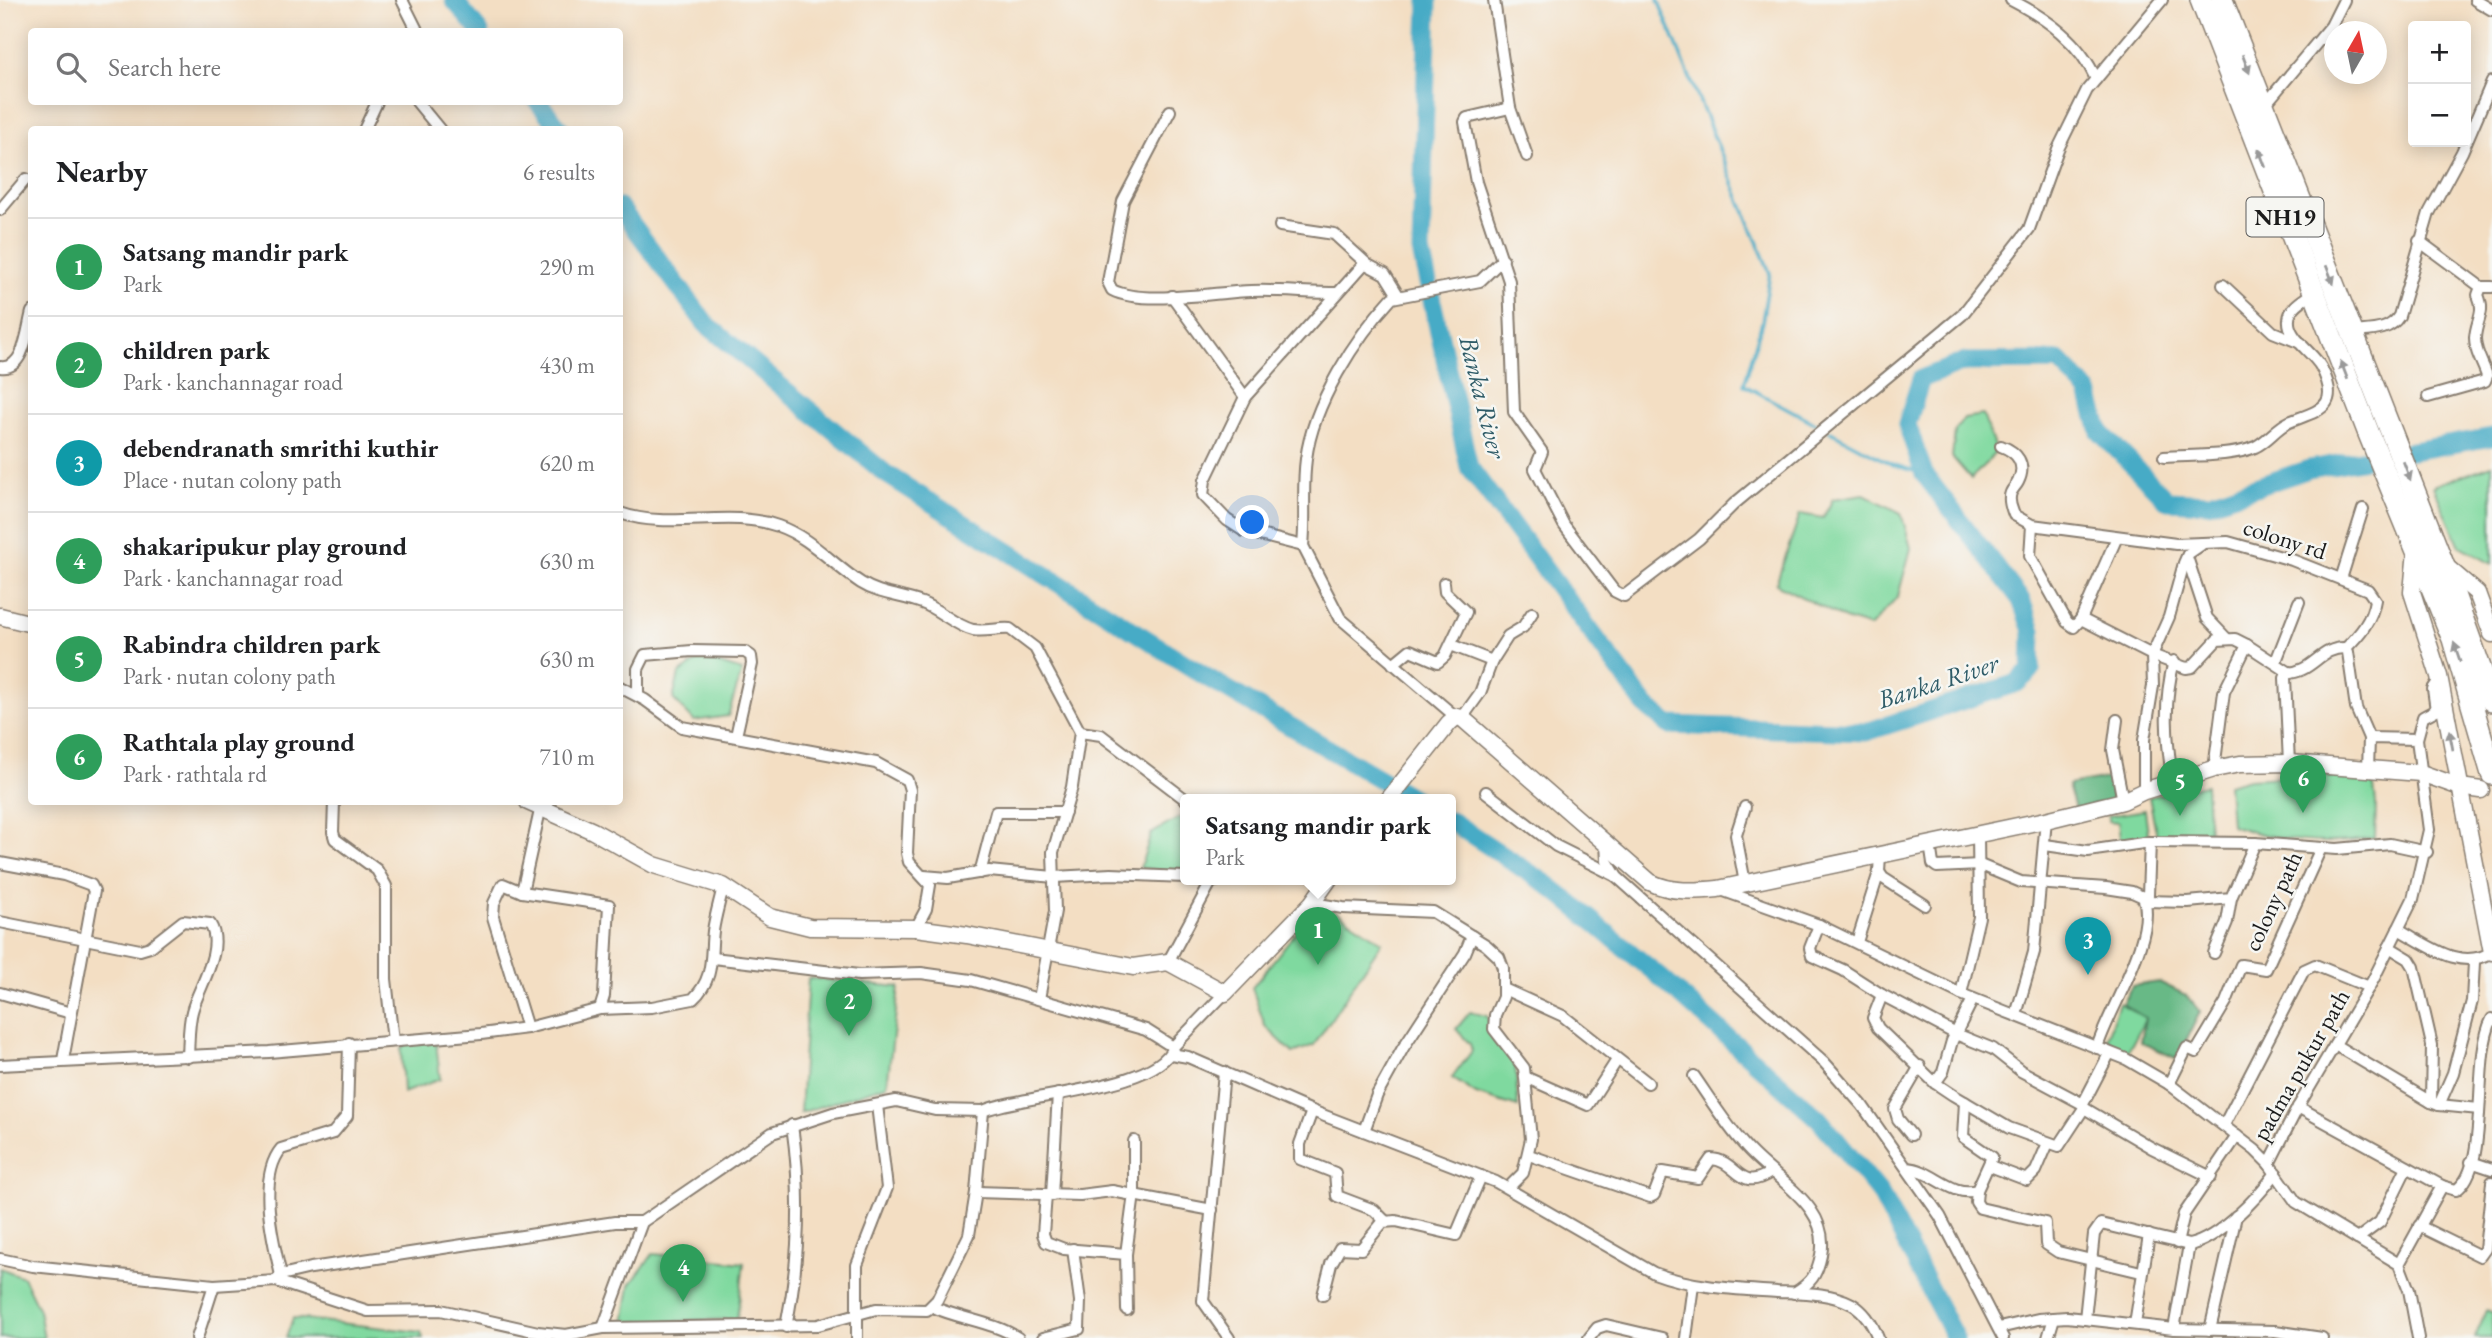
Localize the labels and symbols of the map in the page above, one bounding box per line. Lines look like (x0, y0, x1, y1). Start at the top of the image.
north arrow (2324, 21, 2387, 84)
one-way arrow (2241, 53, 2252, 74)
one-way arrow (2257, 147, 2268, 168)
road number: NH19 (2246, 198, 2324, 236)
one-way arrow (2324, 265, 2335, 286)
water label: Banka River (1451, 331, 1515, 463)
one-way arrow (2338, 359, 2349, 380)
one-way arrow (2401, 461, 2412, 482)
your location (1235, 505, 1269, 539)
street label: colony rd (2240, 511, 2331, 567)
one-way arrow (2451, 641, 2462, 662)
water label: Banka River (1872, 645, 2004, 717)
one-way arrow (2445, 729, 2456, 751)
pin: 6 (2280, 755, 2326, 813)
pin: 5 (2157, 758, 2203, 816)
street label: colony path (2236, 846, 2309, 956)
pin: 1 (1295, 907, 1341, 965)
pin: 3 (2065, 917, 2111, 975)
pin: 2 (826, 978, 872, 1036)
street label: padma pukur path (2245, 983, 2356, 1146)
pin: 4 (660, 1244, 706, 1302)

